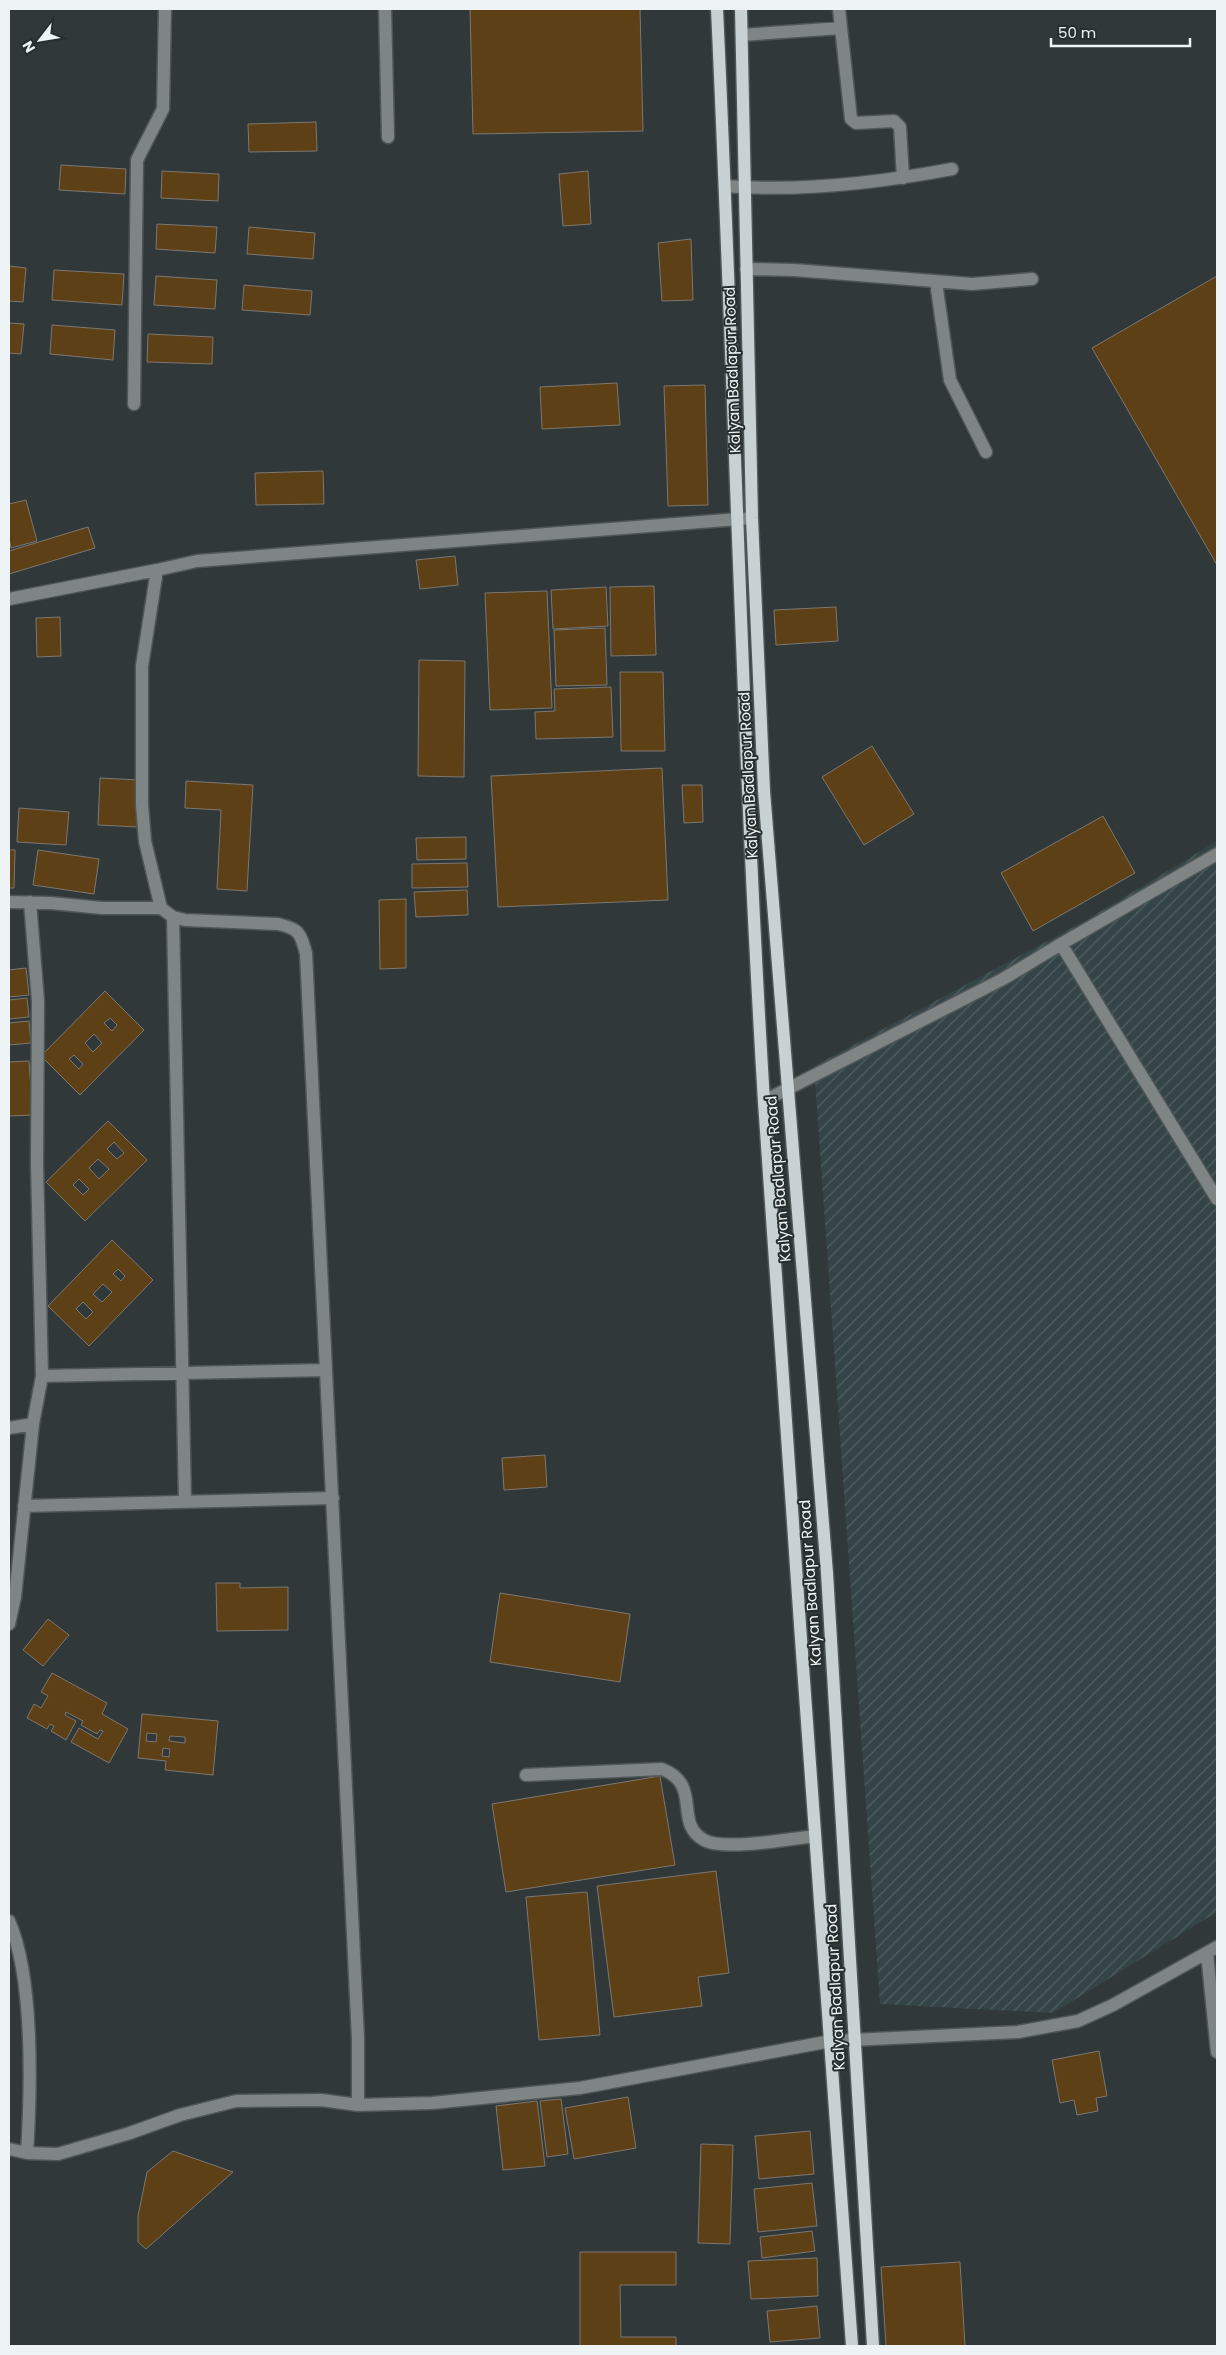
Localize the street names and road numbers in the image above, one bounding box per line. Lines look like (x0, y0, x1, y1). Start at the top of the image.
street label: Kalyan Badlapur Road (719, 286, 745, 454)
street label: Kalyan Badlapur Road (733, 691, 763, 859)
street label: Kalyan Badlapur Road (760, 1095, 796, 1263)
street label: Kalyan Badlapur Road (794, 1499, 826, 1667)
street label: Kalyan Badlapur Road (820, 1903, 850, 2071)

